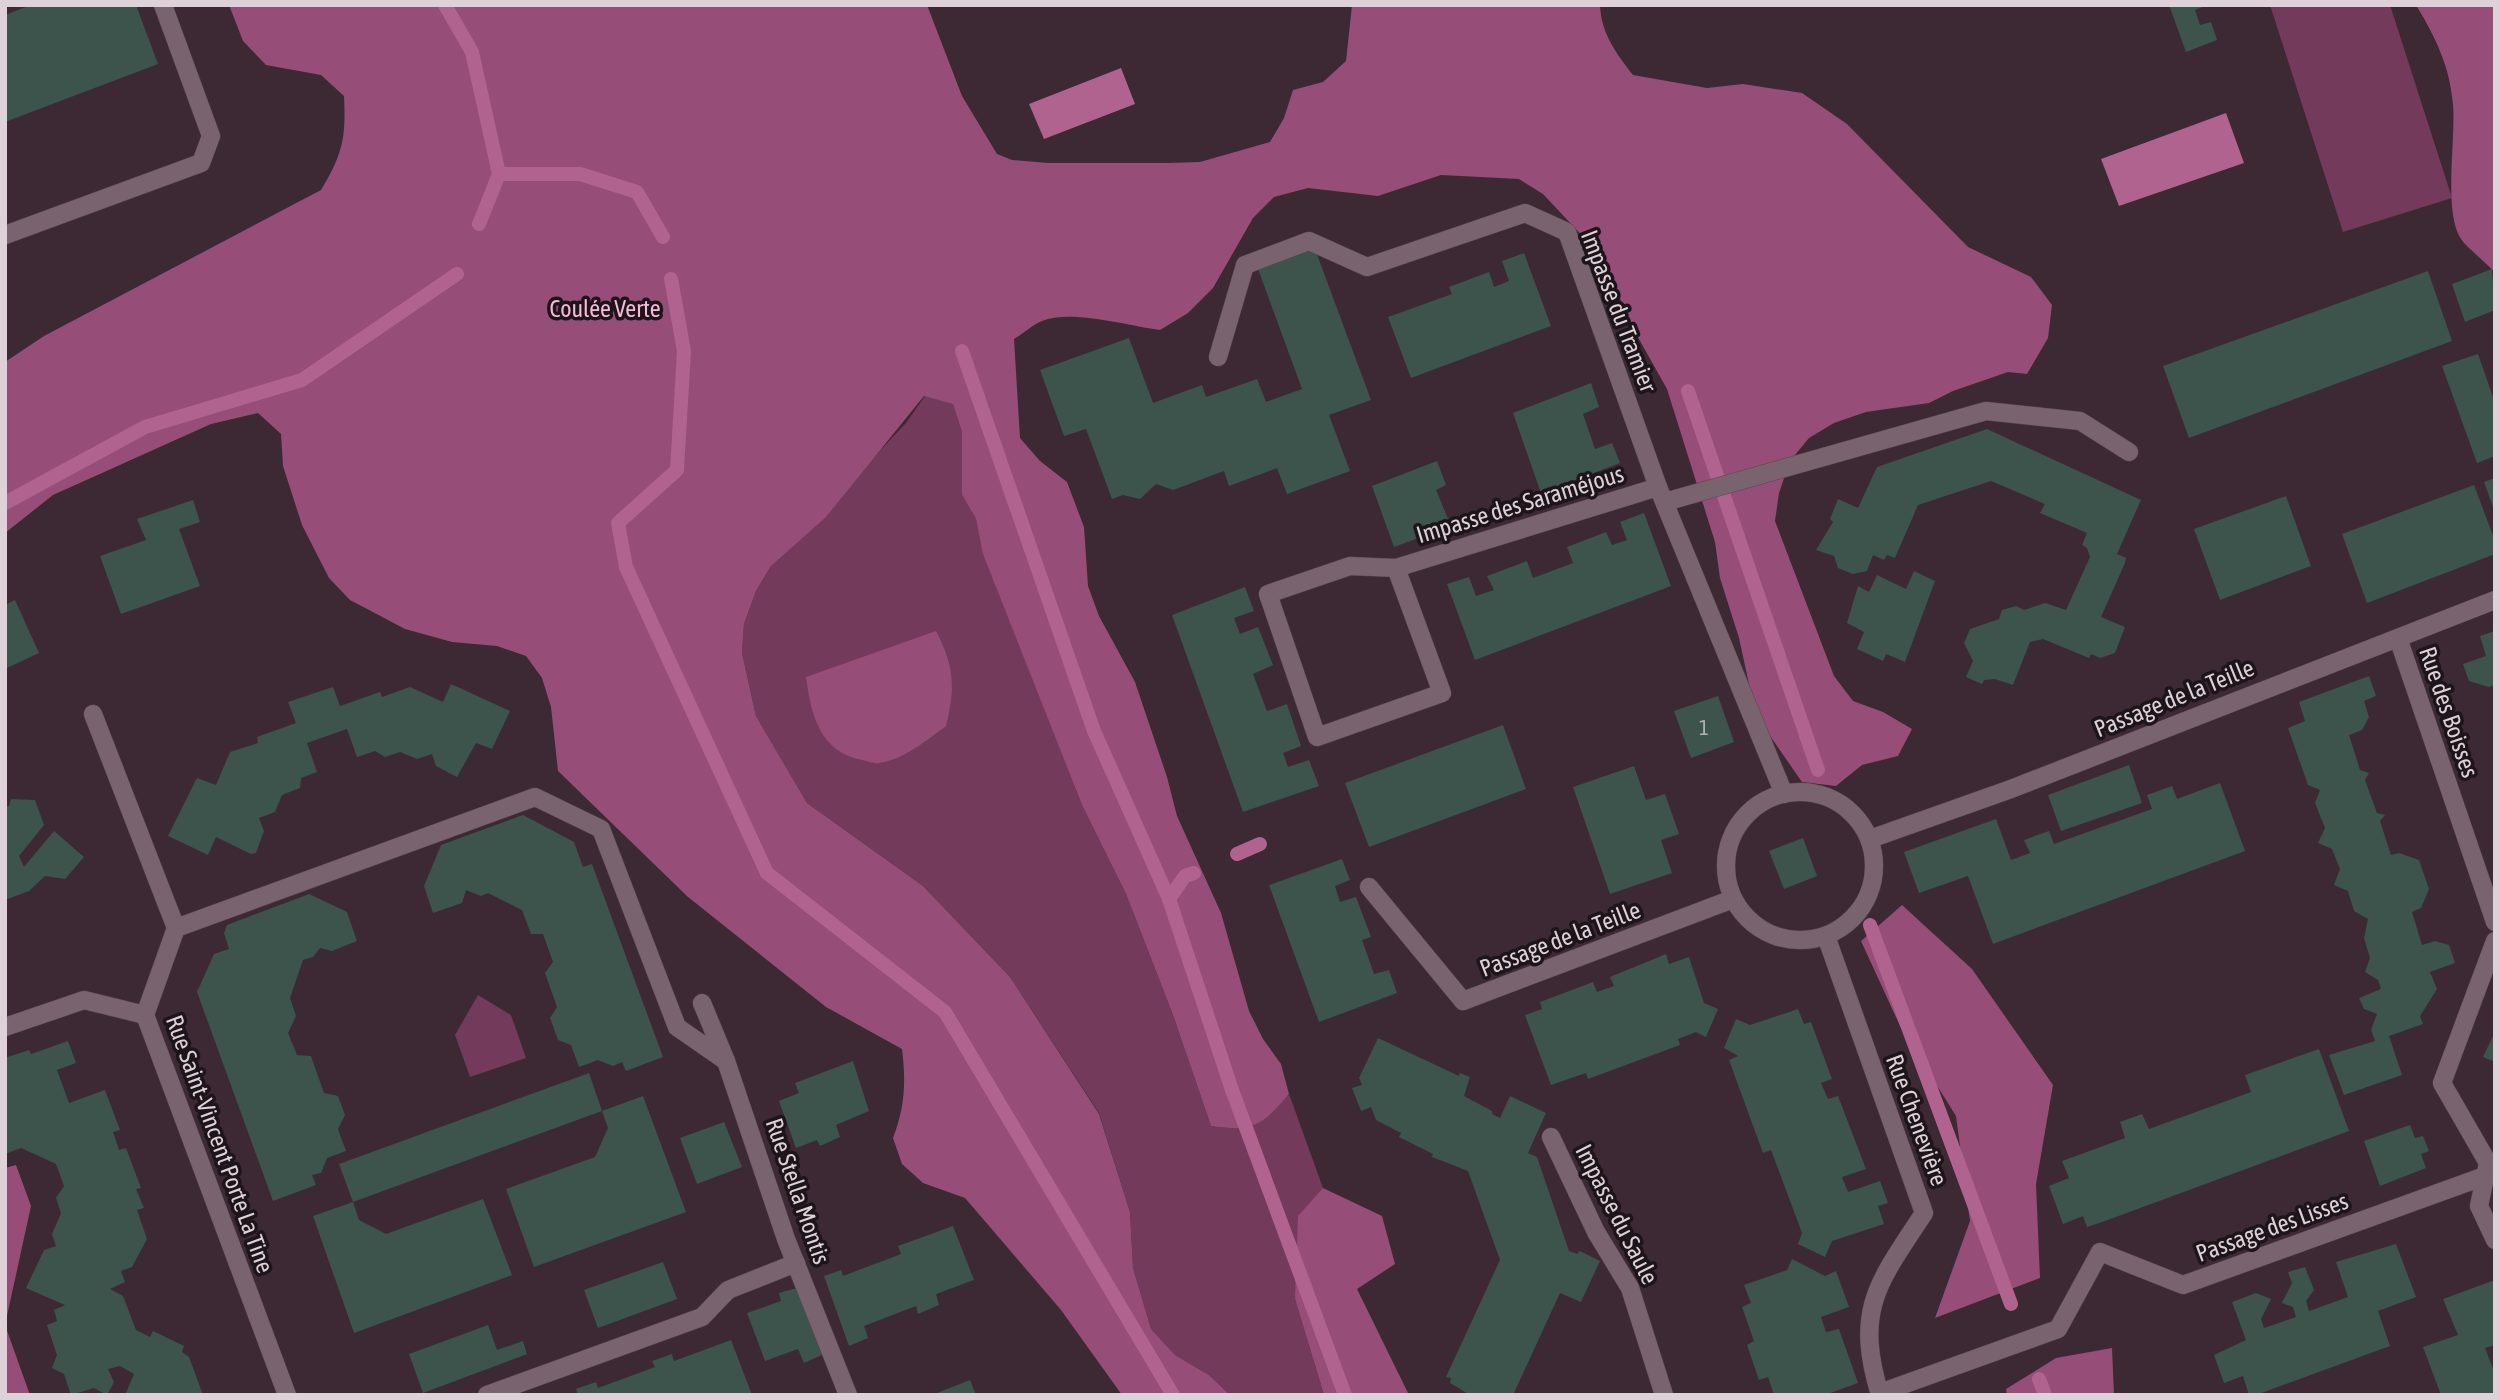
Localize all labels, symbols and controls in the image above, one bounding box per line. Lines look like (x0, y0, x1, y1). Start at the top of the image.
street label: Impasse du Tramier (1576, 226, 1663, 396)
park label: Coulée Verte (549, 295, 661, 322)
street label: Impasse des Saraméjous (1413, 460, 1627, 548)
street label: Rue des Boisses (2414, 643, 2484, 781)
street label: Passage de la Teille (2090, 654, 2258, 742)
house number: 1 (1699, 715, 1709, 739)
street label: Passage de la Teille (1476, 896, 1644, 982)
street label: Rue Saint-Vincent Porte La Tine (161, 1012, 279, 1276)
street label: Rue Chenevière (1881, 1051, 1953, 1189)
street label: Rue Stella Montis (760, 1115, 836, 1267)
street label: Impasse du Saule (1570, 1140, 1664, 1288)
street label: Passage des Lisses (2192, 1187, 2352, 1267)

